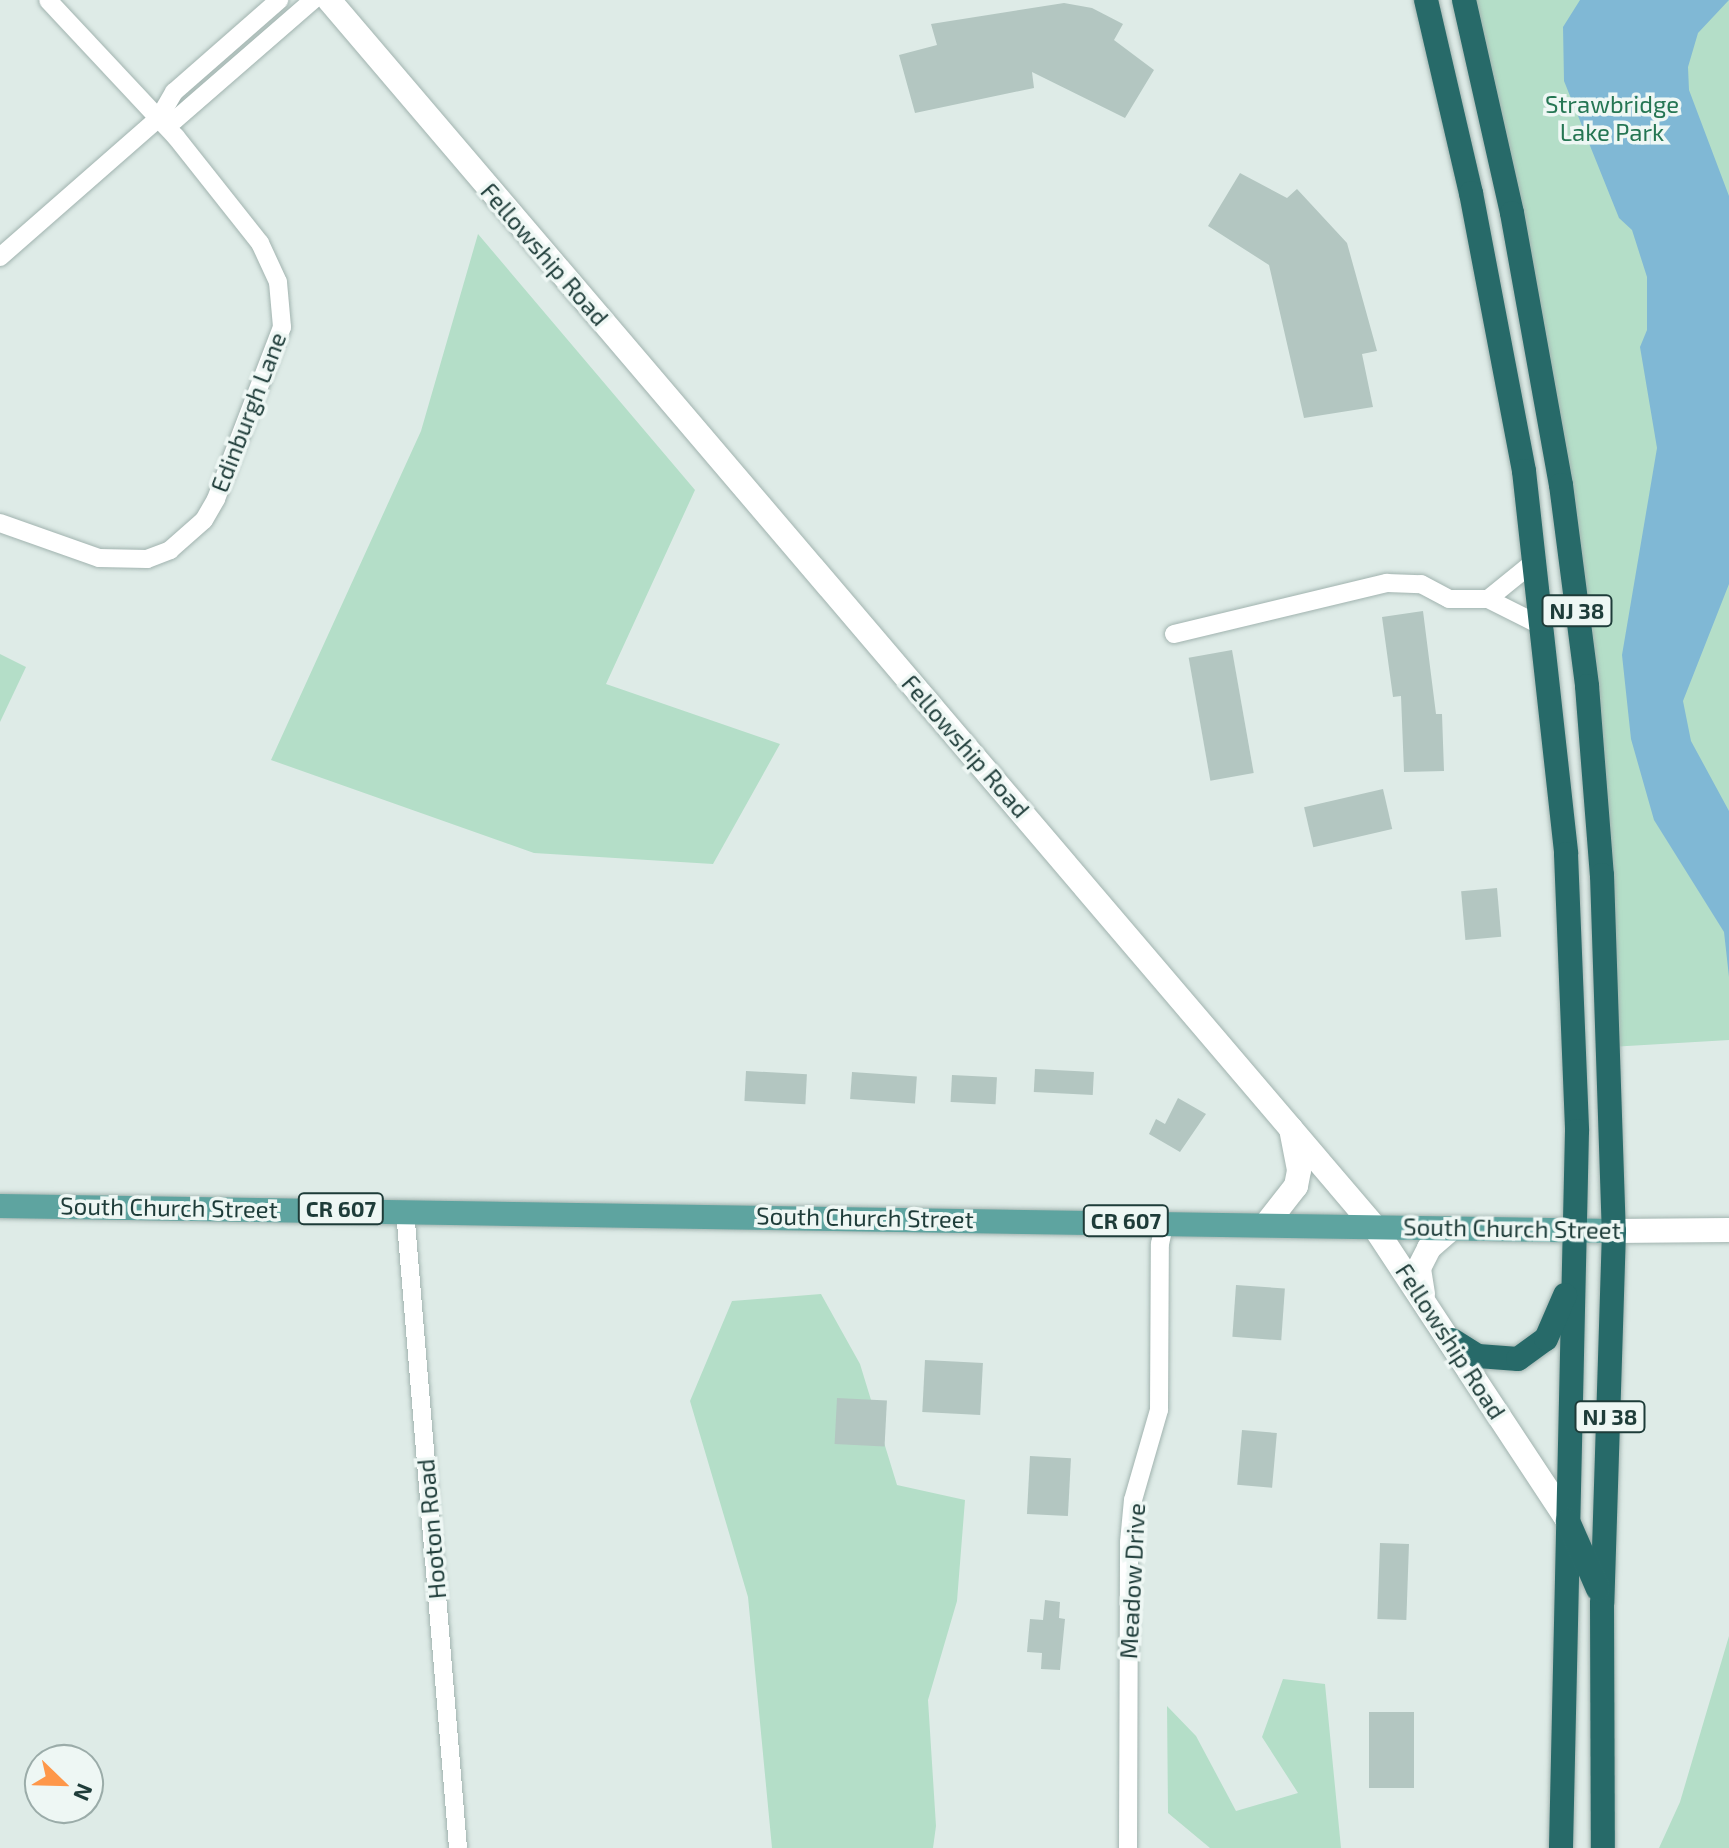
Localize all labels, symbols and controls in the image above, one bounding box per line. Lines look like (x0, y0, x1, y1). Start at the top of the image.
park label: Strawbridge Lake Park (1545, 90, 1679, 146)
street label: Fellowship Road (475, 177, 615, 331)
street label: Edinburgh Lane (204, 328, 292, 496)
road number: NJ 38 (1541, 593, 1613, 629)
street label: Fellowship Road (896, 669, 1036, 823)
street label: South Church Street (60, 1191, 278, 1223)
road number: CR 607 (297, 1191, 385, 1227)
street label: South Church Street (756, 1201, 974, 1233)
road number: CR 607 (1082, 1203, 1170, 1239)
street label: South Church Street (1403, 1212, 1621, 1244)
street label: Fellowship Road (1390, 1258, 1512, 1424)
road number: NJ 38 (1574, 1399, 1646, 1435)
street label: Hooton Road (411, 1458, 451, 1600)
street label: Meadow Drive (1114, 1502, 1150, 1660)
north arrow (24, 1744, 104, 1824)
text: N (69, 1780, 99, 1805)

